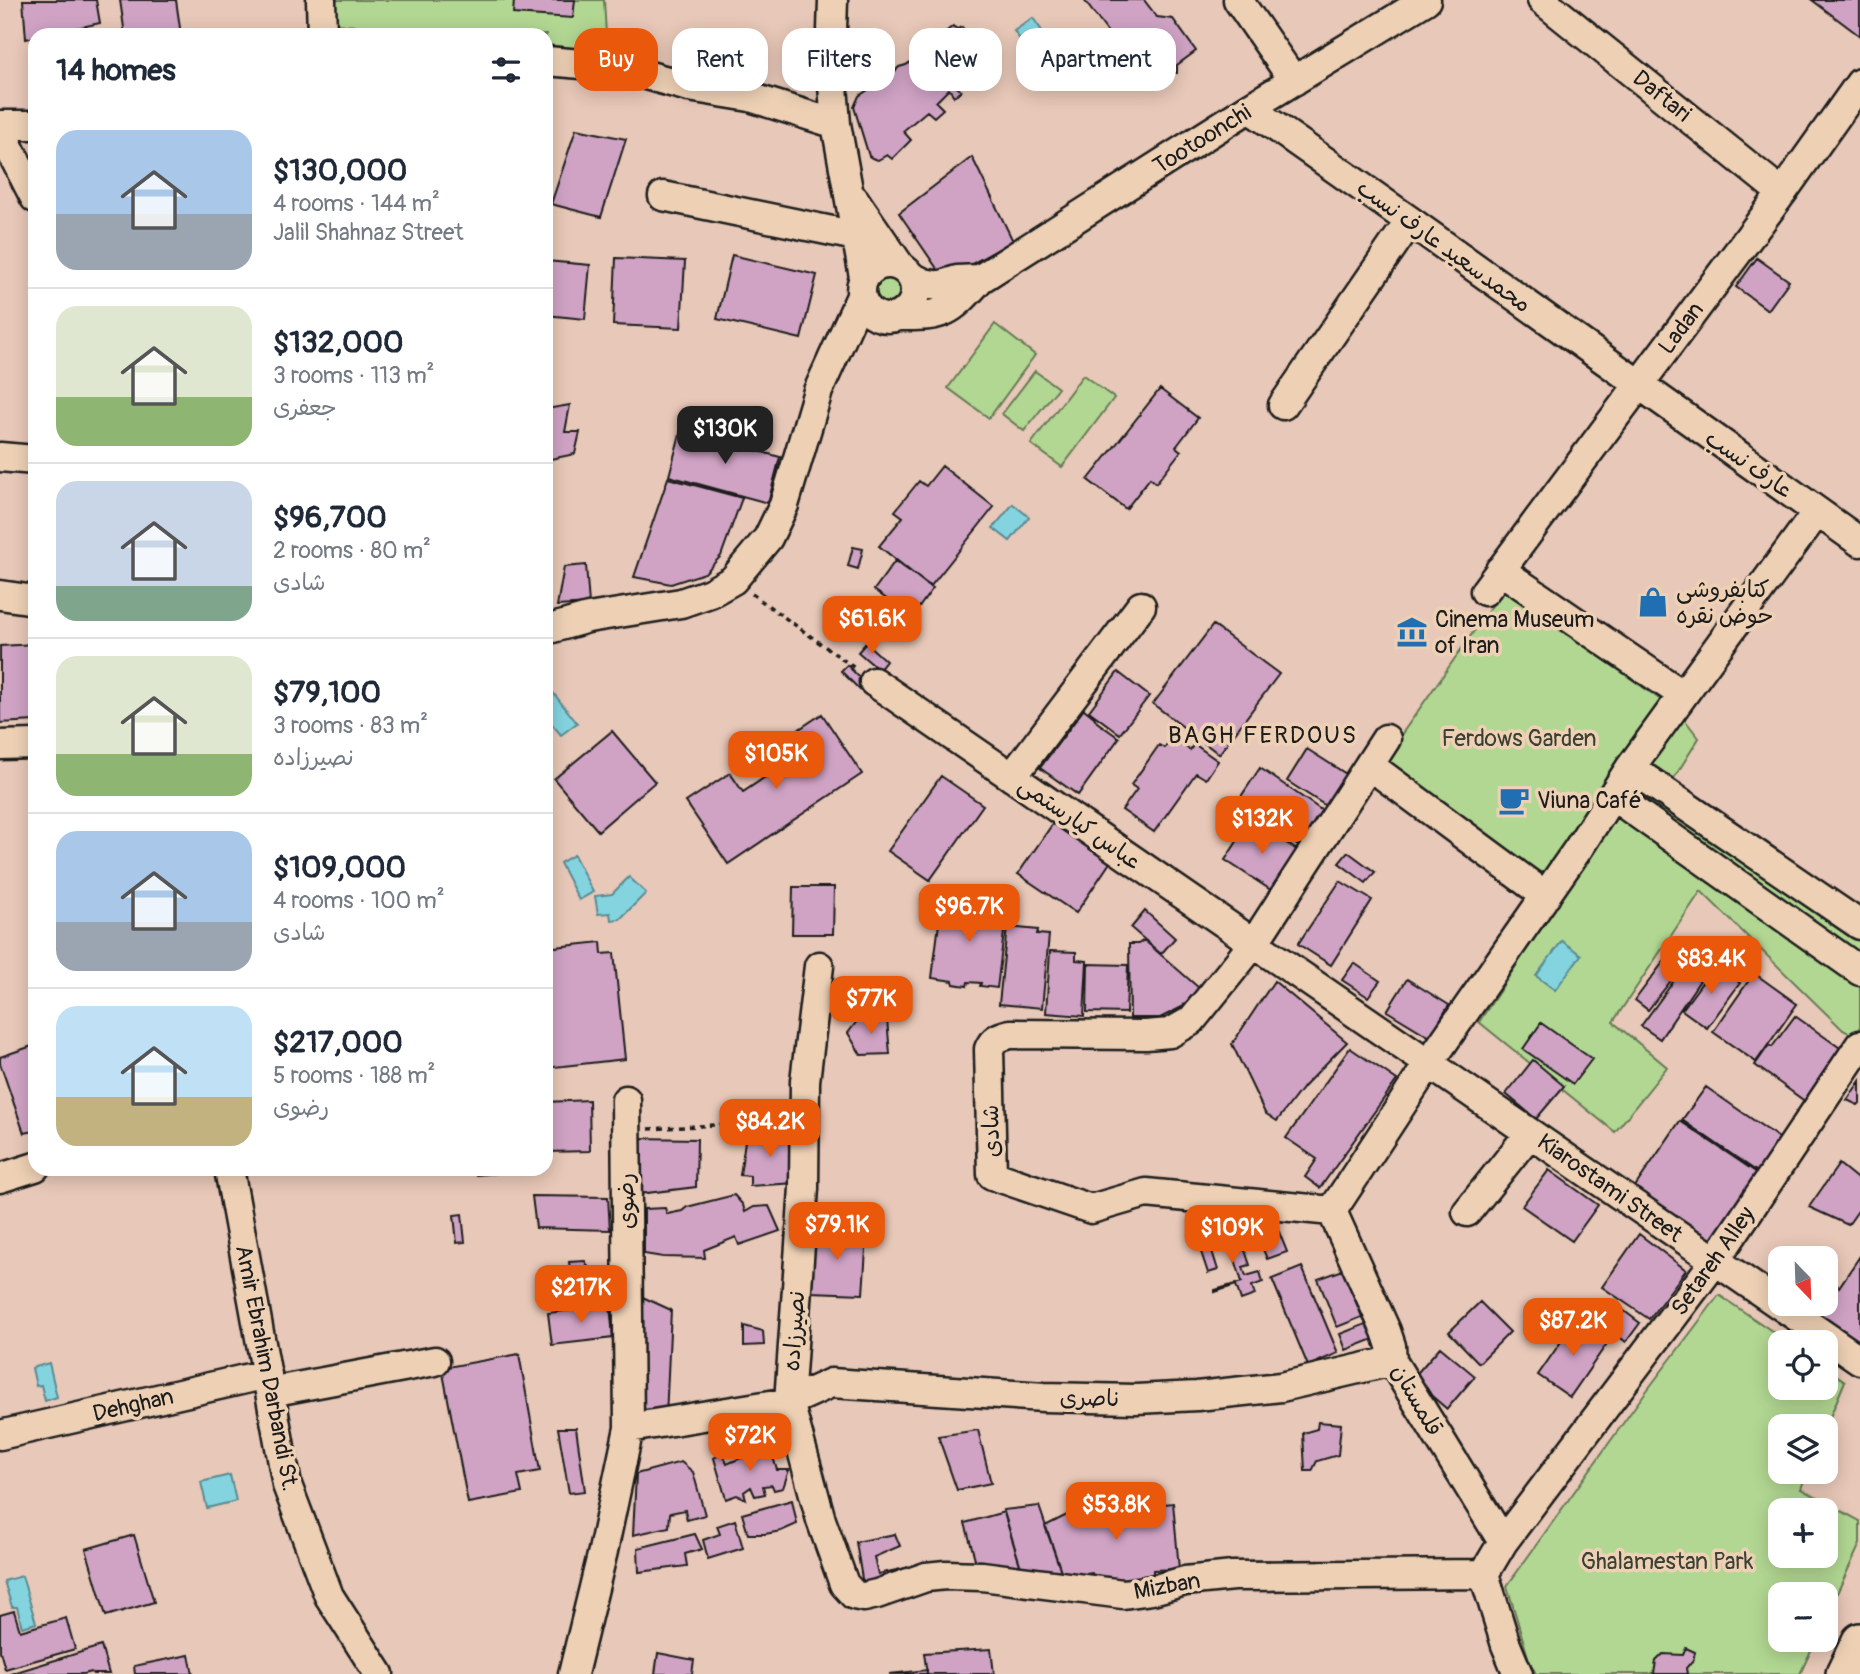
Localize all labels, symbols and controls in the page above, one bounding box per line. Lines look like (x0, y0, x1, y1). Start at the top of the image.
chip: Buy (574, 28, 658, 91)
chip: Rent (672, 28, 768, 91)
chip: Filters (782, 28, 895, 91)
chip: New (909, 28, 1002, 91)
chip: Apartment (1016, 28, 1176, 91)
icon: filters (487, 51, 525, 89)
text: 14 homes (56, 52, 176, 89)
street label: Daftari (1627, 64, 1697, 128)
street label: Tootoonchi (1148, 98, 1256, 180)
text: $130,000 (273, 152, 407, 189)
icon: home (112, 158, 196, 242)
street label: محمدسعید عارف نسب (1351, 173, 1537, 319)
text: 4 rooms · 144 m² (273, 189, 440, 218)
text: Jalil Shahnaz Street (273, 218, 464, 247)
street label: Ladan (1652, 296, 1710, 360)
text: $132,000 (273, 324, 404, 361)
icon: home (112, 334, 196, 418)
text: 3 rooms · 113 m² (273, 361, 434, 390)
text: جعفری (273, 393, 337, 422)
pin: $130K (676, 406, 774, 466)
text: $130K (693, 414, 757, 443)
street label: عارف نسب (1700, 423, 1798, 505)
text: $96,700 (273, 499, 387, 536)
icon: home (112, 509, 196, 593)
text: 2 rooms · 80 m² (273, 536, 431, 565)
text: شادی (273, 568, 326, 597)
place label: کتابفروشی حوض نقره (1676, 575, 1774, 630)
shop icon: کتابفروشی حوض نقره (1636, 585, 1670, 619)
pin: $61.6K (815, 596, 929, 656)
text: $61.6K (838, 604, 906, 633)
place label: Cinema Museum of Iran (1435, 605, 1594, 660)
museum icon: Cinema Museum of Iran (1395, 615, 1429, 649)
text: $79,100 (273, 674, 381, 711)
icon: home (112, 684, 196, 768)
text: 3 rooms · 83 m² (273, 711, 428, 740)
district label: BAGH FERDOUS (1168, 721, 1358, 750)
park label: Ferdows Garden (1441, 724, 1597, 753)
pin: $105K (727, 732, 825, 791)
text: $105K (744, 739, 808, 768)
text: نصیرزاده (273, 743, 354, 772)
street label: عباس کیارستمی (1013, 770, 1147, 876)
cafe icon: Viuna Café (1497, 783, 1531, 817)
place label: Viuna Café (1537, 786, 1642, 815)
pin: $132K (1213, 796, 1311, 856)
text: $132K (1231, 804, 1293, 833)
text: $109,000 (273, 849, 406, 886)
icon: home (112, 859, 196, 943)
pin: $96.7K (912, 884, 1026, 944)
text: 4 rooms · 100 m² (273, 886, 445, 915)
text: $96.7K (935, 892, 1003, 921)
text: شادی (273, 918, 326, 947)
pin: $83.4K (1654, 936, 1768, 996)
text: $83.4K (1676, 944, 1746, 973)
pin: $77K (830, 976, 912, 1036)
text: $77K (846, 984, 896, 1013)
text: $217,000 (273, 1024, 403, 1061)
icon: home (112, 1034, 196, 1118)
text: 5 rooms · 188 m² (273, 1061, 435, 1090)
text: رضوى (273, 1093, 329, 1122)
pin: $84.2K (713, 1100, 827, 1159)
street label: شادی (976, 1104, 1006, 1158)
text: $84.2K (735, 1107, 805, 1136)
street label: Kiarostami Street (1532, 1127, 1689, 1249)
street label: رضوى (611, 1173, 641, 1229)
street label: Setareh Alley (1665, 1201, 1761, 1321)
pin: $79.1K (780, 1202, 894, 1262)
pin: $109K (1183, 1206, 1281, 1265)
text: $79.1K (805, 1210, 869, 1239)
text: $109K (1201, 1213, 1263, 1242)
street label: Amir Ebrahim Darbandi St. (229, 1243, 305, 1493)
north arrow (1768, 1246, 1838, 1316)
map controls (1768, 1246, 1838, 1652)
pin: $217K (532, 1266, 630, 1325)
text: $217K (551, 1273, 611, 1302)
street label: نصیرزاده (777, 1290, 811, 1372)
pin: $87.2K (1516, 1298, 1630, 1358)
text: $87.2K (1539, 1306, 1607, 1335)
button: locate (1768, 1330, 1838, 1400)
street label: قلمستان (1385, 1359, 1449, 1441)
street label: Dehghan (90, 1382, 176, 1428)
street label: ناصری (1059, 1383, 1121, 1413)
pin: $72K (709, 1414, 791, 1473)
button: layers (1768, 1414, 1838, 1484)
text: $72K (724, 1421, 776, 1450)
pin: $53.8K (1059, 1482, 1173, 1542)
text: $53.8K (1082, 1490, 1150, 1519)
button: + (1768, 1498, 1838, 1568)
park label: Ghalamestan Park (1581, 1547, 1754, 1576)
street label: Mizban (1132, 1566, 1202, 1606)
button: − (1768, 1582, 1838, 1652)

